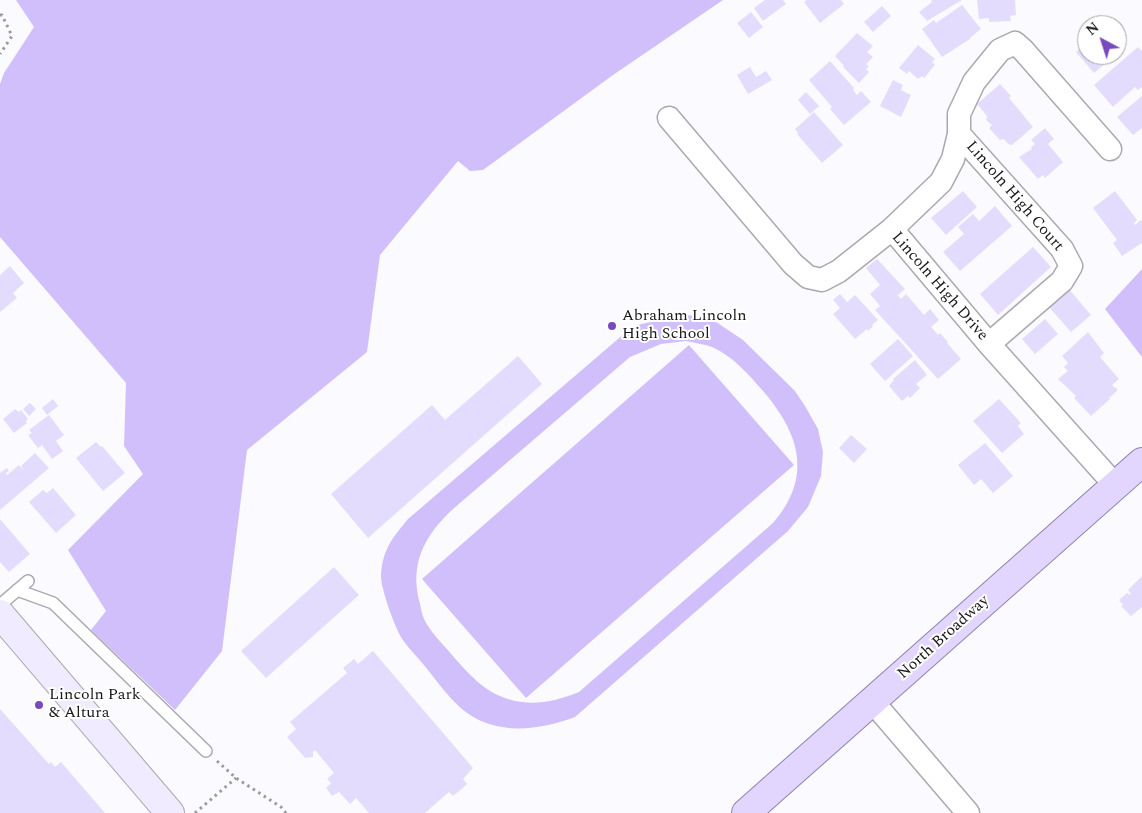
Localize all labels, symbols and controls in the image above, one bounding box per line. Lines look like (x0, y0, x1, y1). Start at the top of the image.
north arrow (1077, 15, 1127, 65)
text: N (1082, 17, 1104, 41)
street label: Lincoln High Court (961, 138, 1067, 256)
street label: Lincoln High Drive (887, 229, 991, 345)
place label: Abraham Lincoln High School (622, 307, 746, 345)
marker: Abraham Lincoln High School (606, 320, 618, 332)
street label: North Broadway (894, 592, 994, 684)
place label: Lincoln Park & Altura (49, 686, 141, 724)
marker: Lincoln Park & Altura (33, 699, 45, 711)

